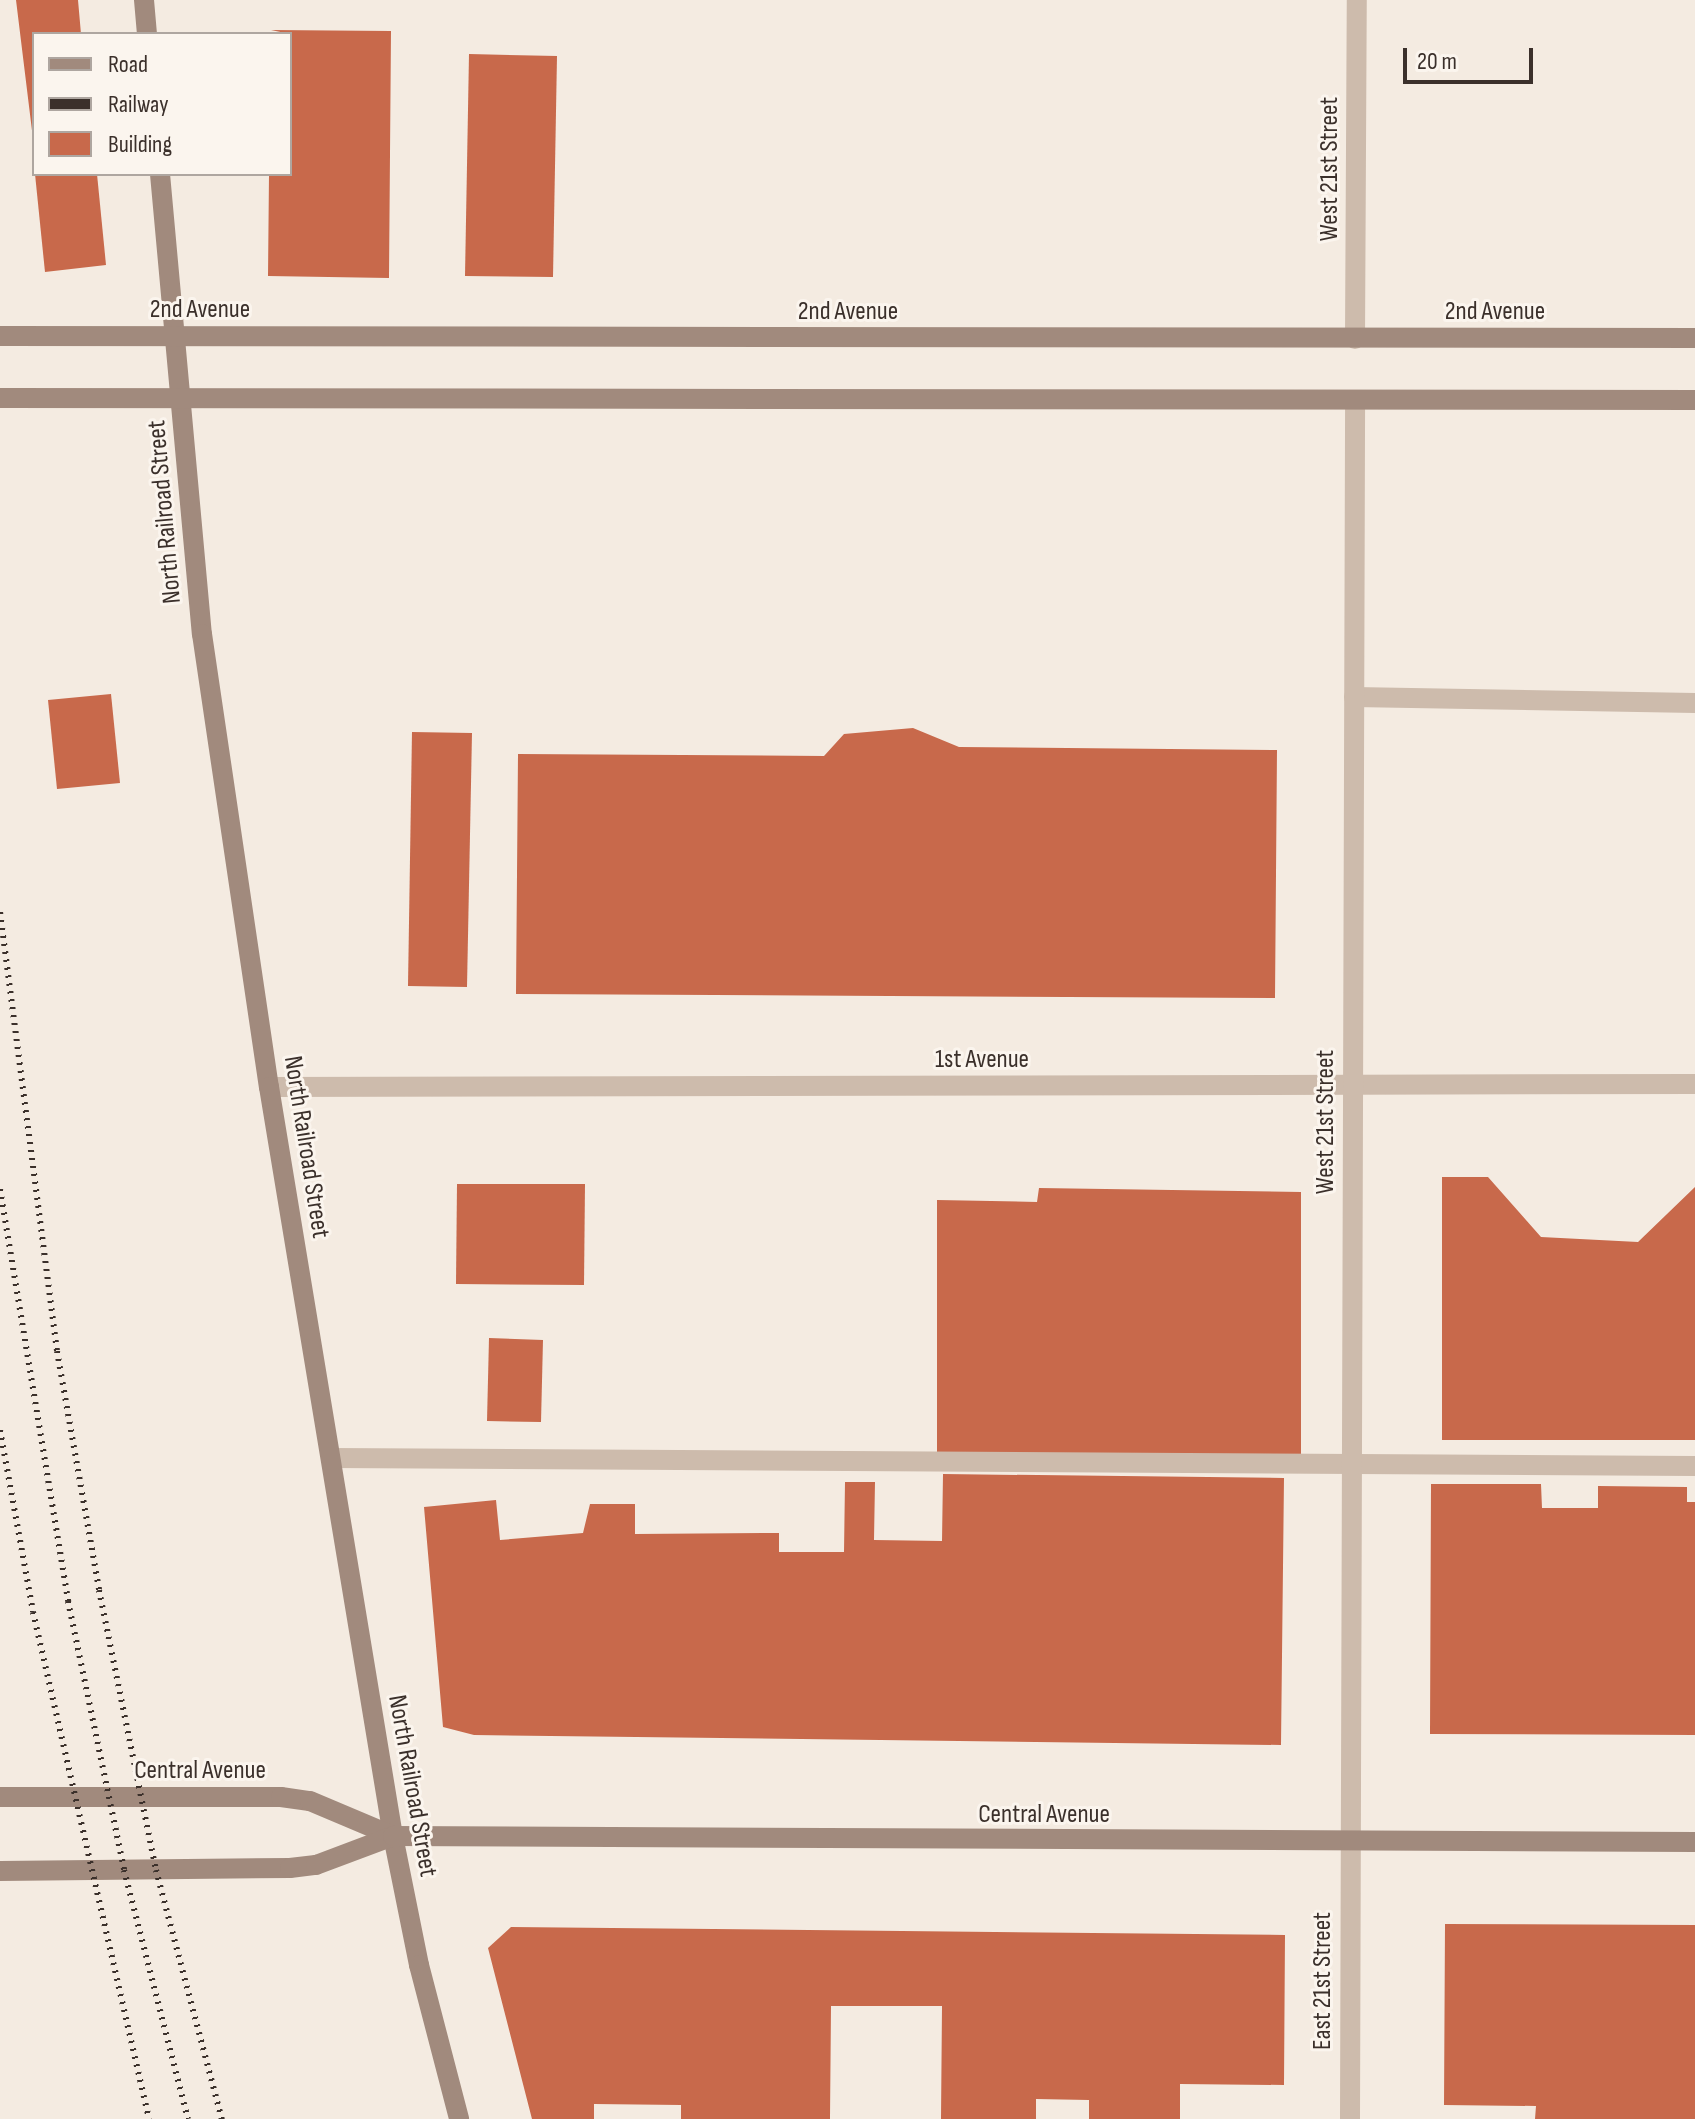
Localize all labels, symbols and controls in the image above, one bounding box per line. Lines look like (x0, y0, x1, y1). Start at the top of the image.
legend (32, 32, 292, 176)
scale bar (1407, 32, 1537, 82)
text: 20 m (1417, 47, 1457, 76)
text: Road (108, 50, 148, 79)
text: Railway (108, 90, 168, 119)
street label: West 21st Street (1314, 97, 1346, 241)
text: Building (108, 130, 172, 159)
street label: 2nd Avenue (150, 294, 250, 326)
street label: 2nd Avenue (798, 296, 898, 328)
street label: 2nd Avenue (1445, 296, 1545, 328)
street label: North Railroad Street (141, 419, 189, 605)
street label: 1st Avenue (935, 1044, 1029, 1076)
street label: West 21st Street (1310, 1050, 1342, 1194)
street label: North Railroad Street (276, 1054, 336, 1240)
street label: North Railroad Street (381, 1693, 443, 1879)
street label: Central Avenue (134, 1755, 266, 1787)
street label: Central Avenue (978, 1799, 1110, 1831)
street label: East 21st Street (1307, 1912, 1339, 2050)

